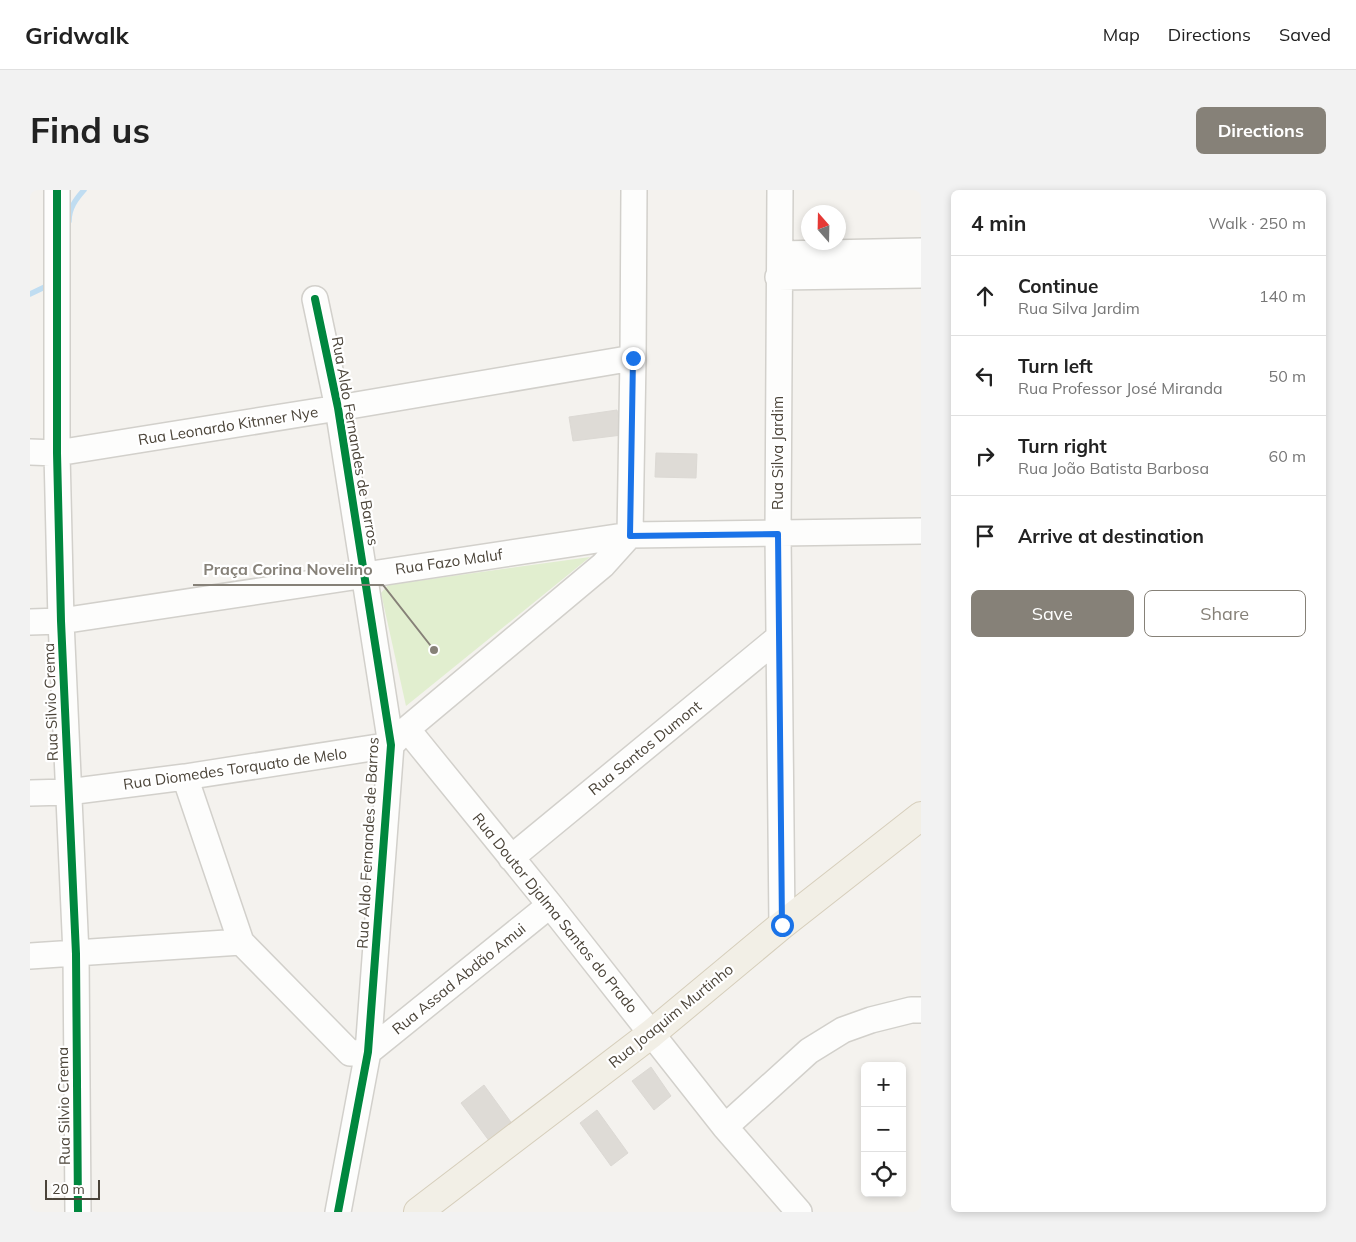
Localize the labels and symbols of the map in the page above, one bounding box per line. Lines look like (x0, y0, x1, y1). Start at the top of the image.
north arrow (801, 205, 846, 250)
street label: Rua Aldo Fernandes de Barros (328, 335, 383, 547)
route end (622, 347, 645, 370)
street label: Rua Silva Jardim (768, 396, 787, 510)
street label: Rua Leonardo Kitnner Nye (137, 402, 319, 449)
street label: Rua Fazo Maluf (394, 544, 505, 578)
callout: Praça Corina Novelino (193, 554, 383, 585)
text: Praça Corina Novelino (203, 559, 373, 579)
street label: Rua Silvio Crema (39, 643, 62, 762)
street label: Rua Santos Dumont (584, 696, 705, 799)
street label: Rua Aldo Fernandes de Barros (352, 737, 383, 949)
street label: Rua Diomedes Torquato de Melo (122, 743, 348, 794)
street label: Rua Doutor Djalma Santos do Prado (469, 809, 642, 1017)
route start (771, 914, 794, 937)
street label: Rua Assad Abdão Amui (388, 919, 529, 1038)
street label: Rua Joaquim Murtinho (604, 959, 737, 1072)
street label: Rua Silvio Crema (53, 1047, 74, 1165)
scale bar (45, 1177, 100, 1200)

